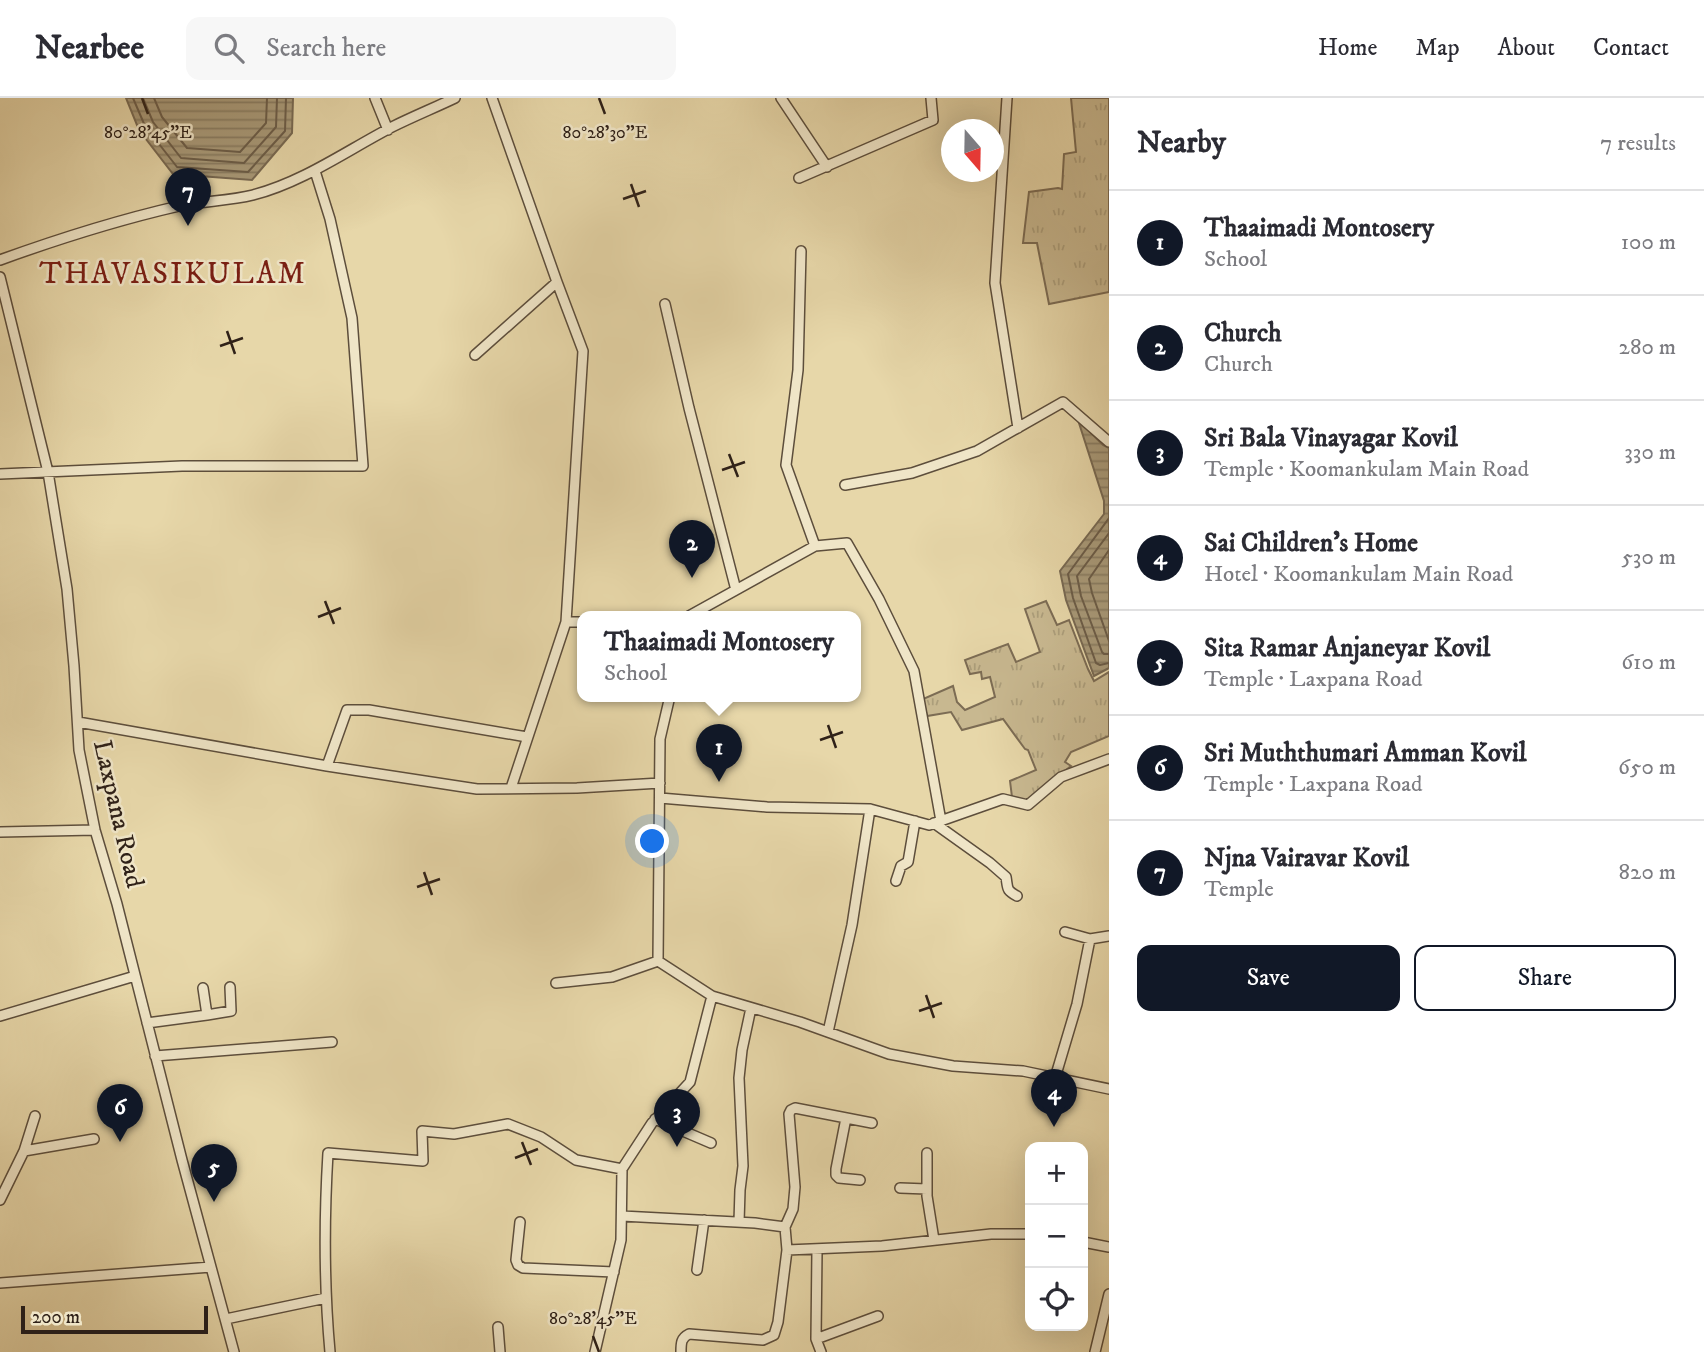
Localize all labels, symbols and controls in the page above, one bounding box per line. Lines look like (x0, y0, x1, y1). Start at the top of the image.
search box (186, 17, 676, 80)
text: Nearbee (35, 28, 144, 69)
icon: search (210, 29, 248, 67)
text: Search here (266, 32, 386, 65)
text: Home (1318, 33, 1377, 63)
text: Map (1415, 33, 1460, 63)
text: About (1498, 33, 1555, 63)
text: Contact (1593, 33, 1669, 63)
north arrow (941, 119, 1004, 182)
text: 80°28'45"E (104, 122, 192, 144)
text: 80°28'30"E (563, 122, 648, 144)
text: Nearby (1137, 125, 1226, 162)
text: 7 results (1600, 129, 1676, 158)
pin: 7 (165, 168, 211, 226)
text: Thaaimadi Montosery (1204, 212, 1434, 245)
text: 1 (1156, 228, 1164, 257)
text: 100 m (1621, 228, 1676, 257)
text: School (1204, 245, 1267, 274)
district label: THAVASIKULAM (39, 256, 307, 293)
text: Church (1204, 317, 1282, 350)
text: 2 (1154, 333, 1166, 362)
text: 280 m (1619, 333, 1676, 362)
text: Church (1204, 350, 1273, 379)
text: Sri Bala Vinayagar Kovil (1204, 422, 1458, 455)
text: 3 (1156, 438, 1164, 467)
text: 330 m (1624, 438, 1676, 467)
text: Temple · Koomankulam Main Road (1204, 455, 1529, 484)
pin: 2 (669, 520, 715, 578)
text: Sai Children's Home (1204, 527, 1418, 560)
text: 4 (1153, 543, 1167, 572)
text: 530 m (1621, 543, 1676, 572)
text: Hotel · Koomankulam Main Road (1204, 560, 1513, 589)
popup (577, 611, 861, 702)
text: Thaaimadi Montosery (604, 626, 834, 659)
text: Sita Ramar Anjaneyar Kovil (1204, 632, 1490, 665)
text: 5 (1154, 648, 1166, 677)
text: 610 m (1621, 648, 1676, 677)
text: School (604, 659, 667, 688)
text: Temple · Laxpana Road (1204, 665, 1422, 694)
pin: 1 (696, 724, 742, 782)
street label: Laxpana Road (85, 737, 151, 891)
text: Sri Muththumari Amman Kovil (1204, 737, 1527, 770)
text: 6 (1154, 753, 1166, 782)
text: 650 m (1618, 753, 1676, 782)
text: Temple · Laxpana Road (1204, 770, 1422, 799)
your location (635, 824, 669, 858)
text: Njna Vairavar Kovil (1204, 842, 1409, 875)
text: 7 (1154, 858, 1166, 887)
text: 820 m (1619, 858, 1676, 887)
text: Temple (1204, 875, 1274, 904)
button: Save (1137, 945, 1400, 1011)
button: Share (1414, 945, 1676, 1011)
pin: 4 (1031, 1069, 1077, 1127)
pin: 6 (97, 1084, 143, 1142)
pin: 3 (654, 1089, 700, 1147)
map controls (1025, 1142, 1088, 1331)
button: + (1025, 1142, 1088, 1205)
pin: 5 (191, 1144, 237, 1202)
button: − (1025, 1205, 1088, 1268)
button: locate (1025, 1268, 1088, 1331)
scale bar (21, 1303, 208, 1335)
text: 200 m (32, 1306, 80, 1329)
text: 80°28'45"E (549, 1308, 637, 1330)

